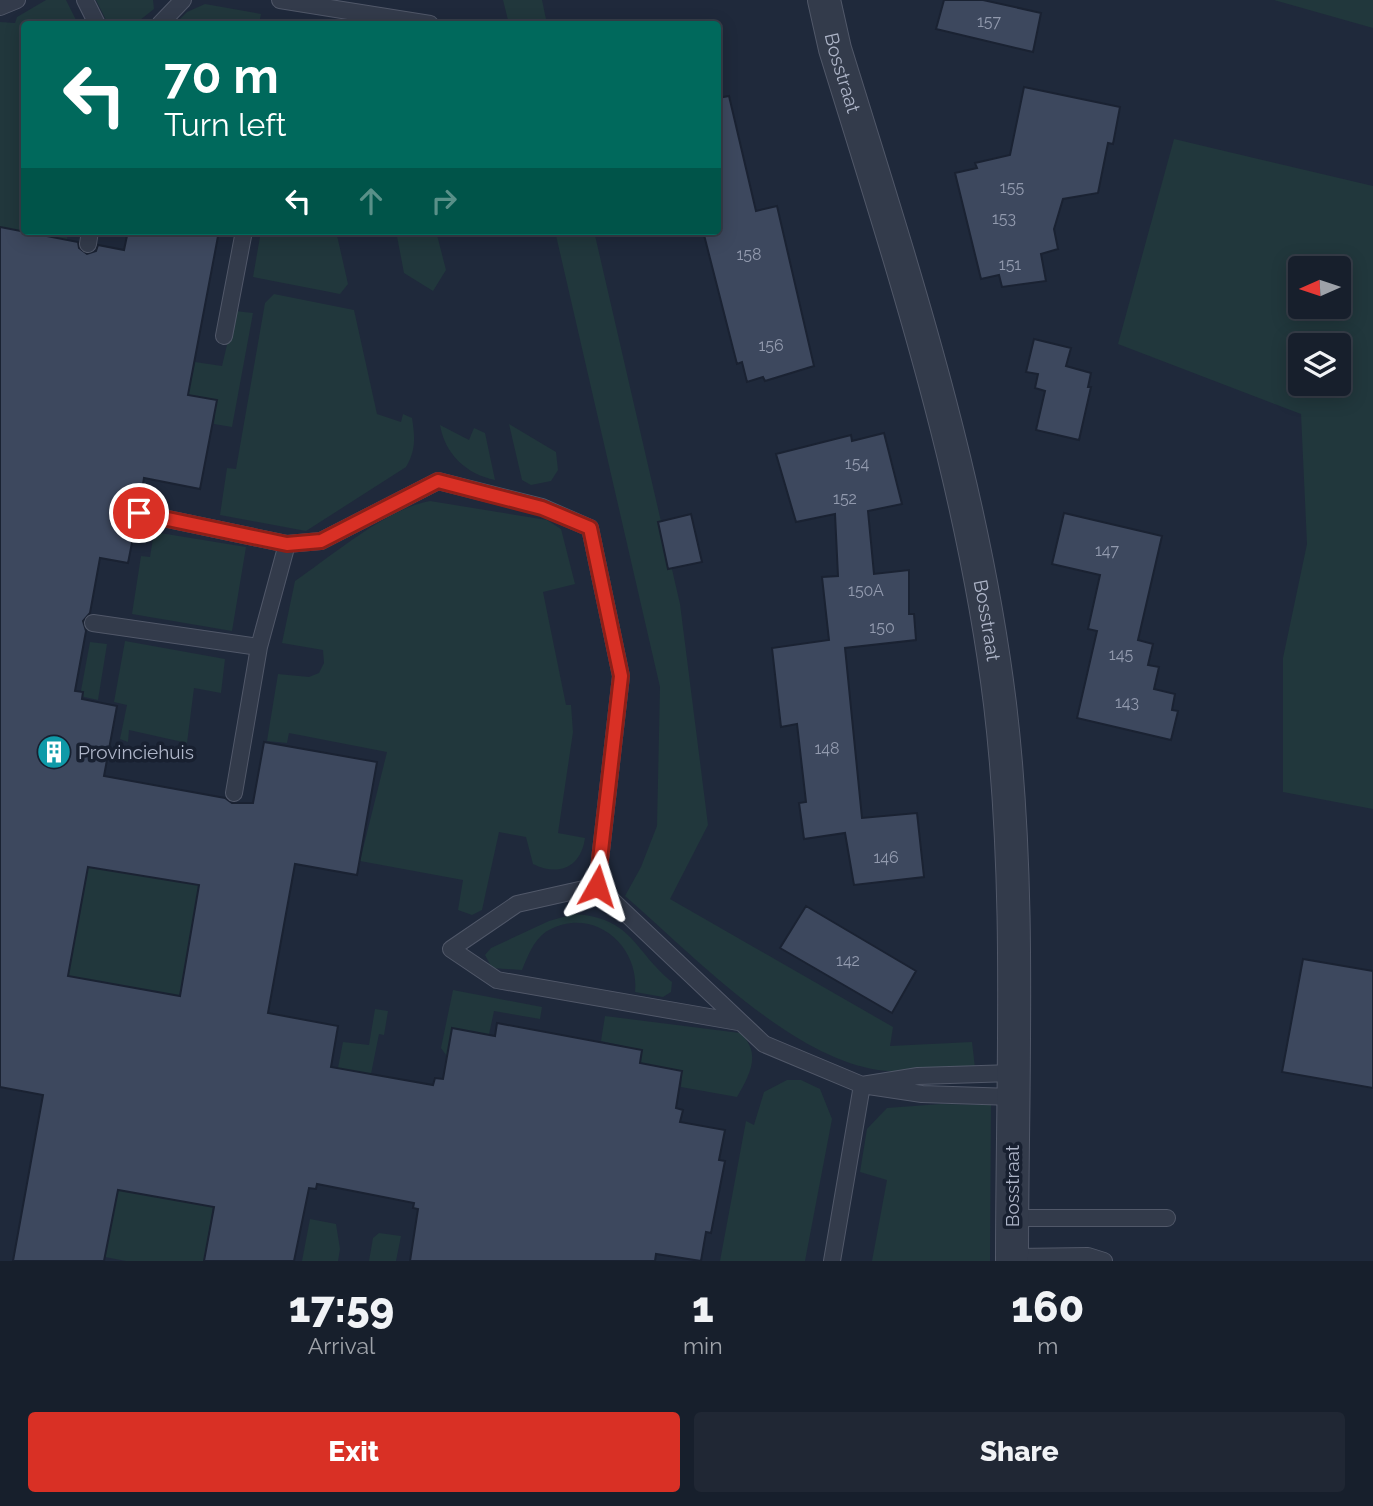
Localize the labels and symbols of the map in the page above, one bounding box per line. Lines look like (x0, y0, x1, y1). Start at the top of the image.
house number: 157 (977, 12, 1001, 31)
street label: Bosstraat (821, 31, 865, 116)
house number: 155 (1000, 178, 1024, 197)
house number: 153 (992, 209, 1016, 228)
house number: 158 (736, 245, 762, 264)
house number: 151 (999, 255, 1021, 274)
north arrow (1288, 256, 1351, 318)
house number: 156 (758, 336, 784, 355)
house number: 154 (845, 454, 869, 473)
pin (109, 483, 169, 543)
house number: 152 (833, 489, 857, 508)
house number: 147 (1095, 541, 1119, 560)
street label: Bosstraat (970, 578, 1005, 663)
house number: 150A (848, 581, 884, 600)
house number: 150 (869, 618, 895, 637)
house number: 145 (1109, 645, 1133, 664)
house number: 143 (1115, 693, 1139, 712)
building icon: Provinciehuis (35, 733, 73, 771)
house number: 148 (814, 739, 840, 758)
place label: Provinciehuis (78, 741, 194, 763)
house number: 146 (873, 848, 899, 867)
position arrow (560, 849, 634, 923)
house number: 142 (836, 951, 860, 970)
street label: Bosstraat (1001, 1144, 1023, 1227)

